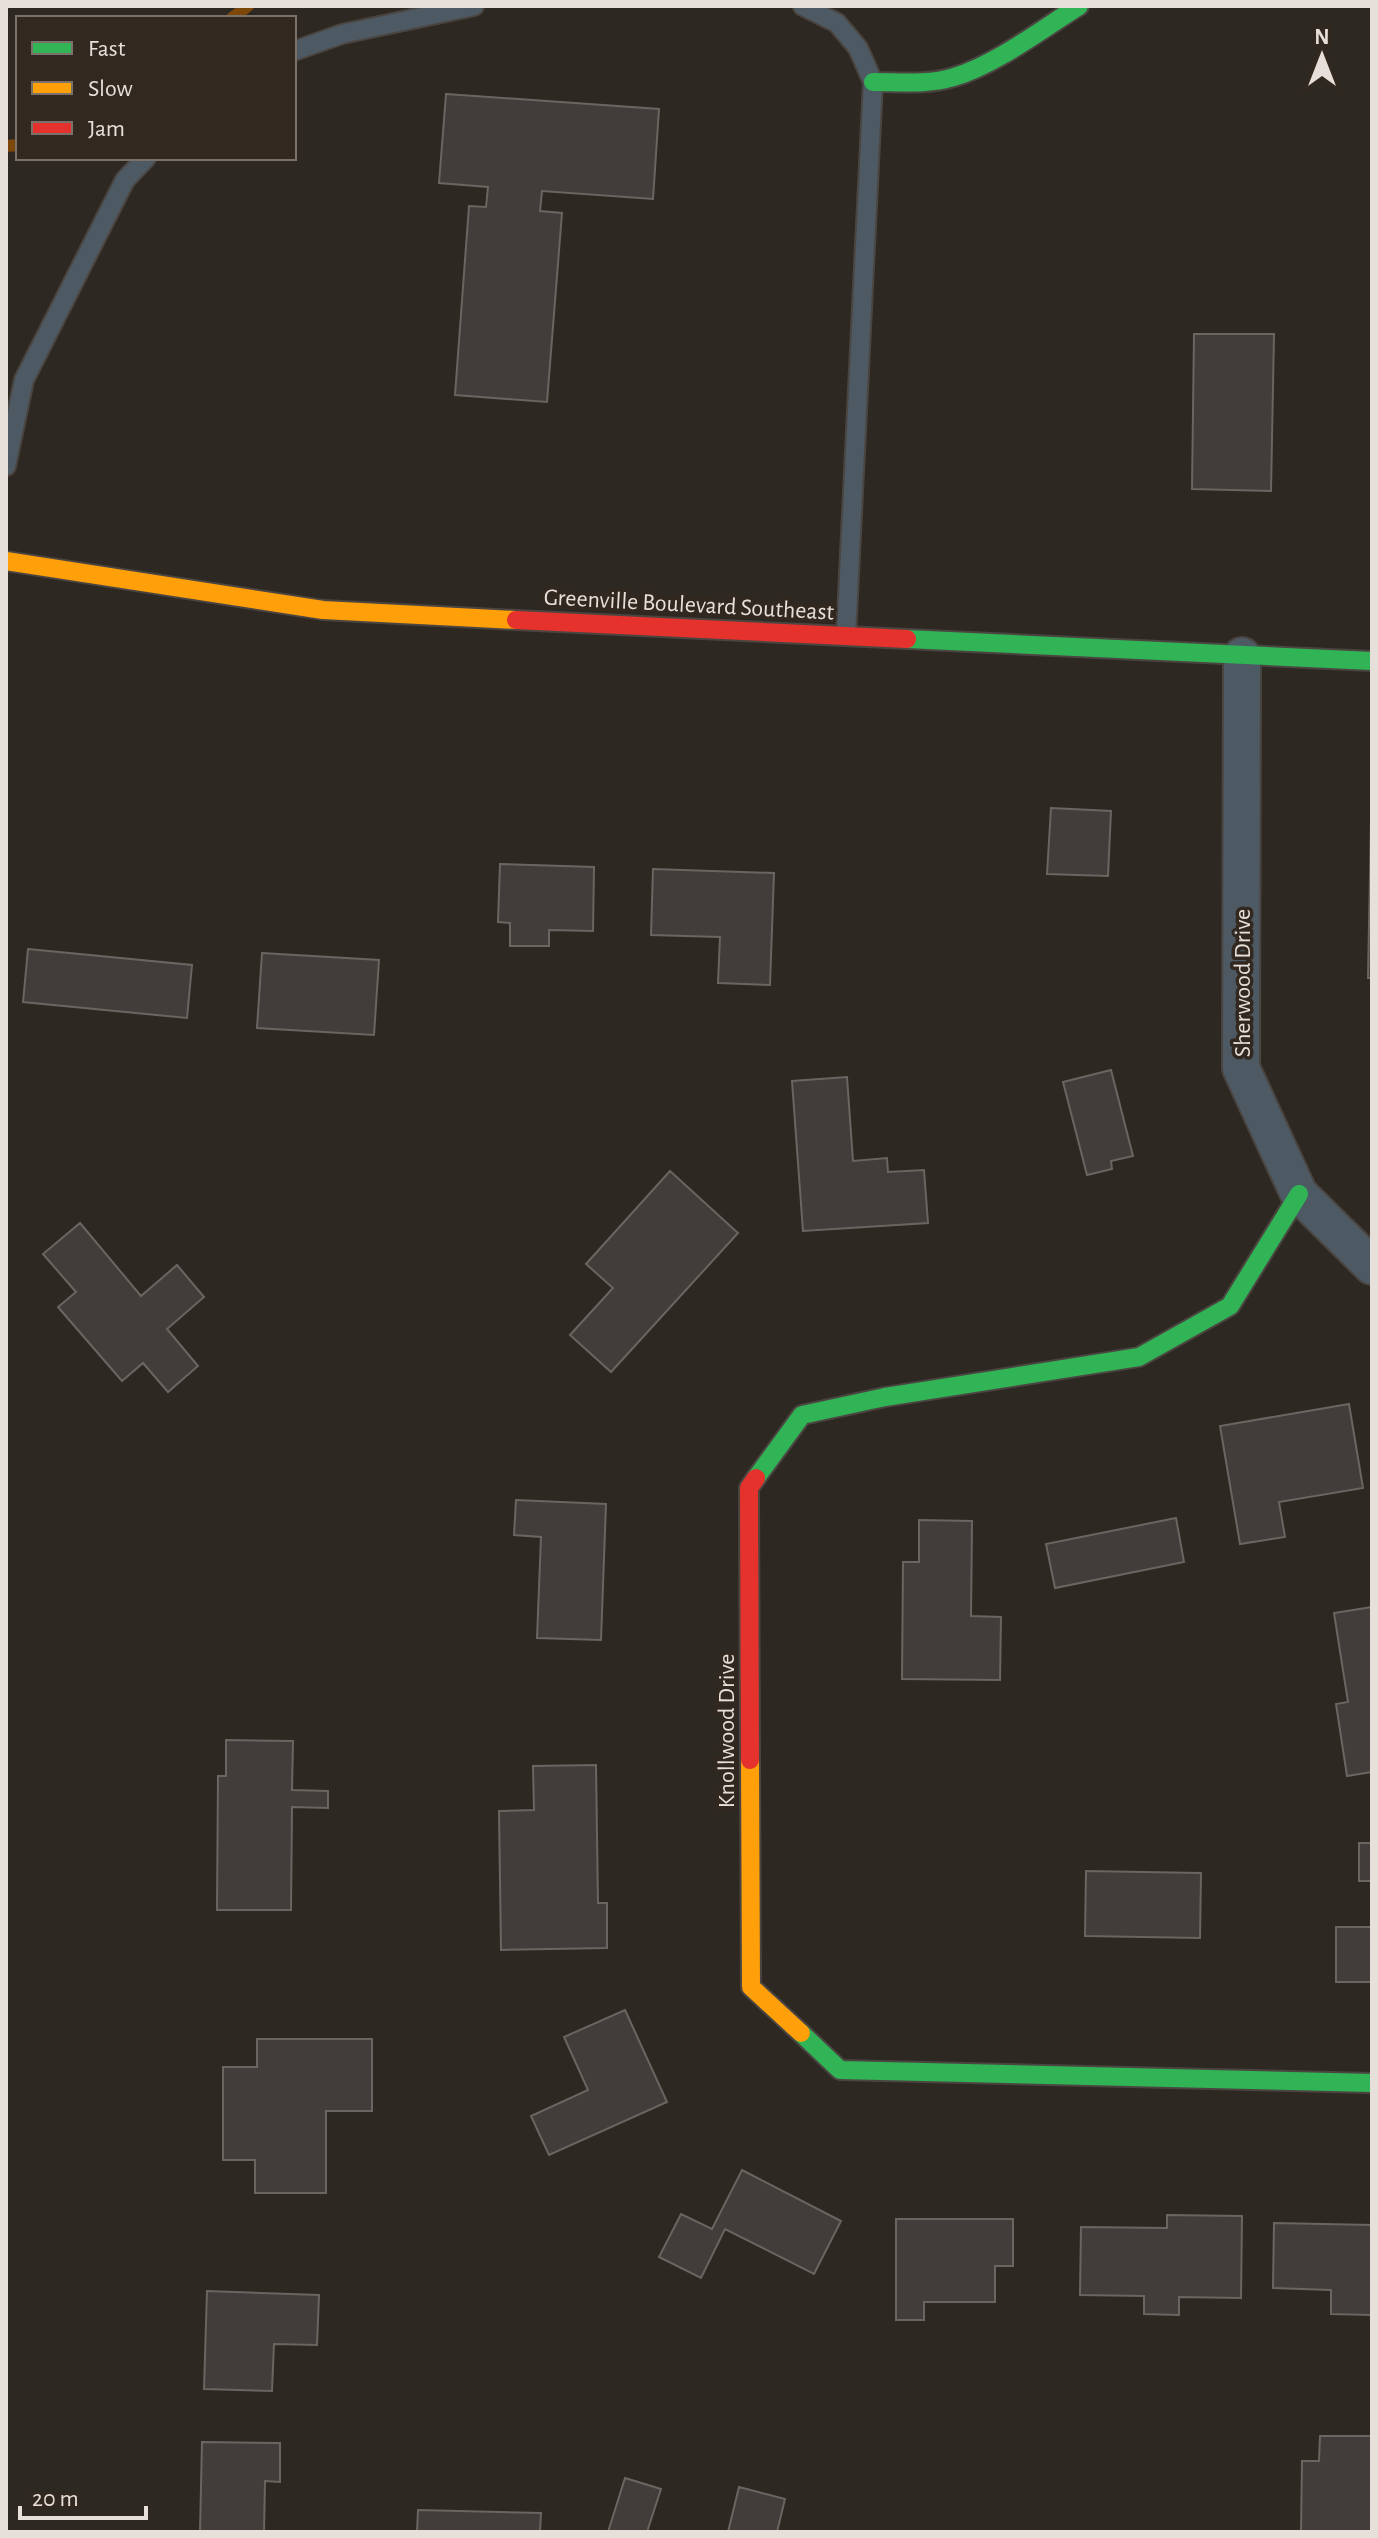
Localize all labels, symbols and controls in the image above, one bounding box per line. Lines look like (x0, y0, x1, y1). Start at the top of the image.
legend (16, 16, 296, 160)
north arrow (1282, 16, 1362, 96)
text: N (1314, 26, 1330, 48)
text: Fast (88, 37, 126, 61)
text: Slow (88, 77, 133, 101)
text: Jam (88, 117, 125, 141)
street label: Greenville Boulevard Southeast (543, 585, 835, 625)
street label: Sherwood Drive (1231, 909, 1255, 1057)
street label: Knollwood Drive (715, 1654, 739, 1808)
scale bar (20, 2470, 146, 2520)
text: 20 m (32, 2487, 79, 2511)

